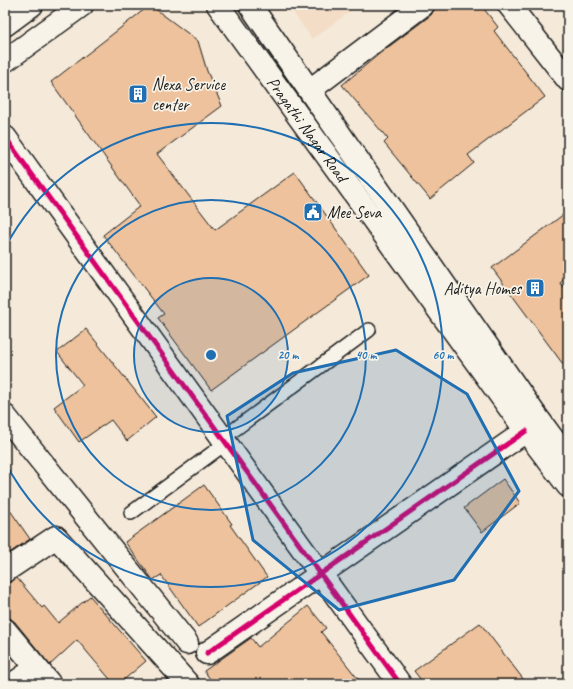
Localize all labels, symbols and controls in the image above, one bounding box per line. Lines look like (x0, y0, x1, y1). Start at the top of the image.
street label: Pragathi Nagar Road (263, 72, 354, 187)
place label: Nexa Service center (152, 74, 226, 115)
building icon: Nexa Service center (127, 83, 149, 105)
public building icon: Mee Seva (302, 201, 324, 223)
place label: Mee Seva (327, 202, 383, 223)
building icon: Aditya Homes (524, 277, 546, 299)
place label: Aditya Homes (444, 278, 522, 299)
text: 20 m (278, 347, 299, 363)
text: 40 m (356, 347, 377, 363)
text: 60 m (433, 347, 455, 363)
centre of rings (204, 348, 218, 362)

